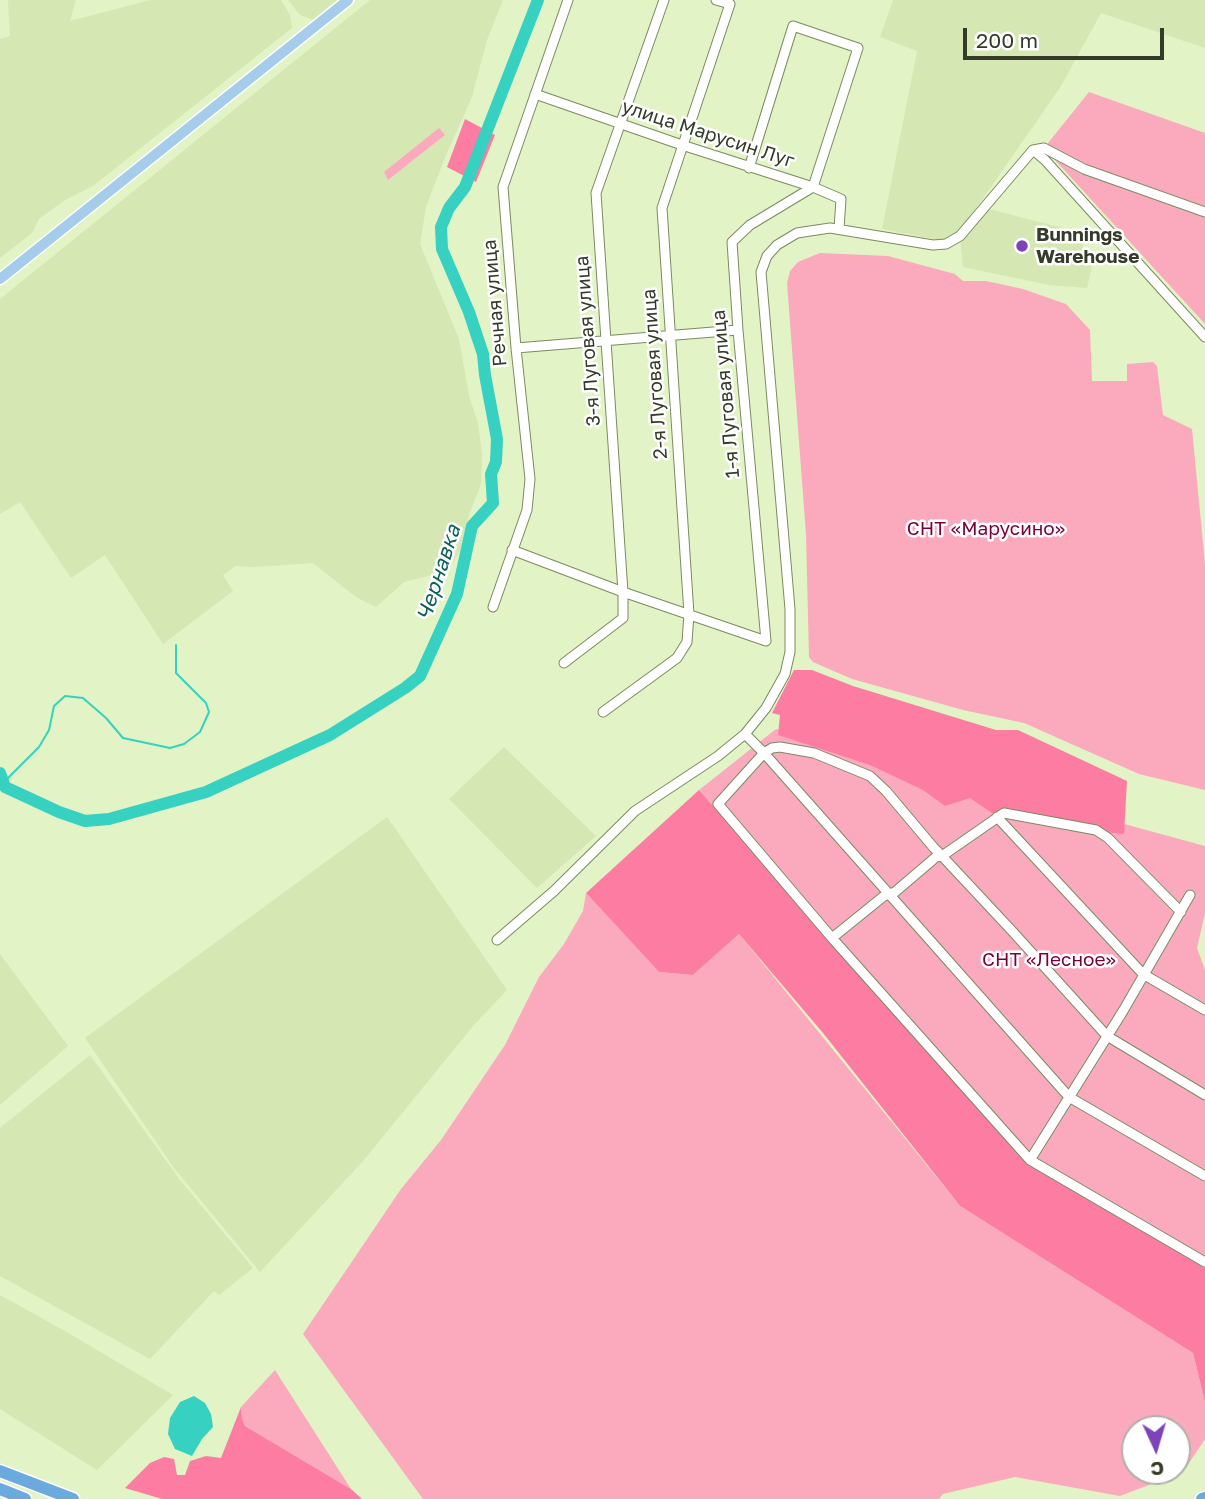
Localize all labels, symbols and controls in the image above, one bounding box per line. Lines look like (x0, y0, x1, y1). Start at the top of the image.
scale bar (967, 14, 1168, 58)
text: 200 m (976, 27, 1038, 53)
street label: улица Марусин Луг (619, 95, 797, 173)
place label: Bunnings Warehouse (1036, 224, 1139, 268)
marker: Bunnings Warehouse (1014, 238, 1030, 254)
street label: Речная улица (478, 239, 512, 367)
street label: 3-я Луговая улица (571, 255, 605, 427)
street label: 2-я Луговая улица (638, 288, 672, 460)
street label: 1-я Луговая улица (707, 309, 745, 479)
park label: СНТ «Марусино» (907, 518, 1065, 540)
water label: Чернавка (412, 522, 466, 624)
park label: СНТ «Лесное» (982, 949, 1116, 971)
north arrow (1121, 1415, 1191, 1485)
text: С (1150, 1458, 1165, 1481)

